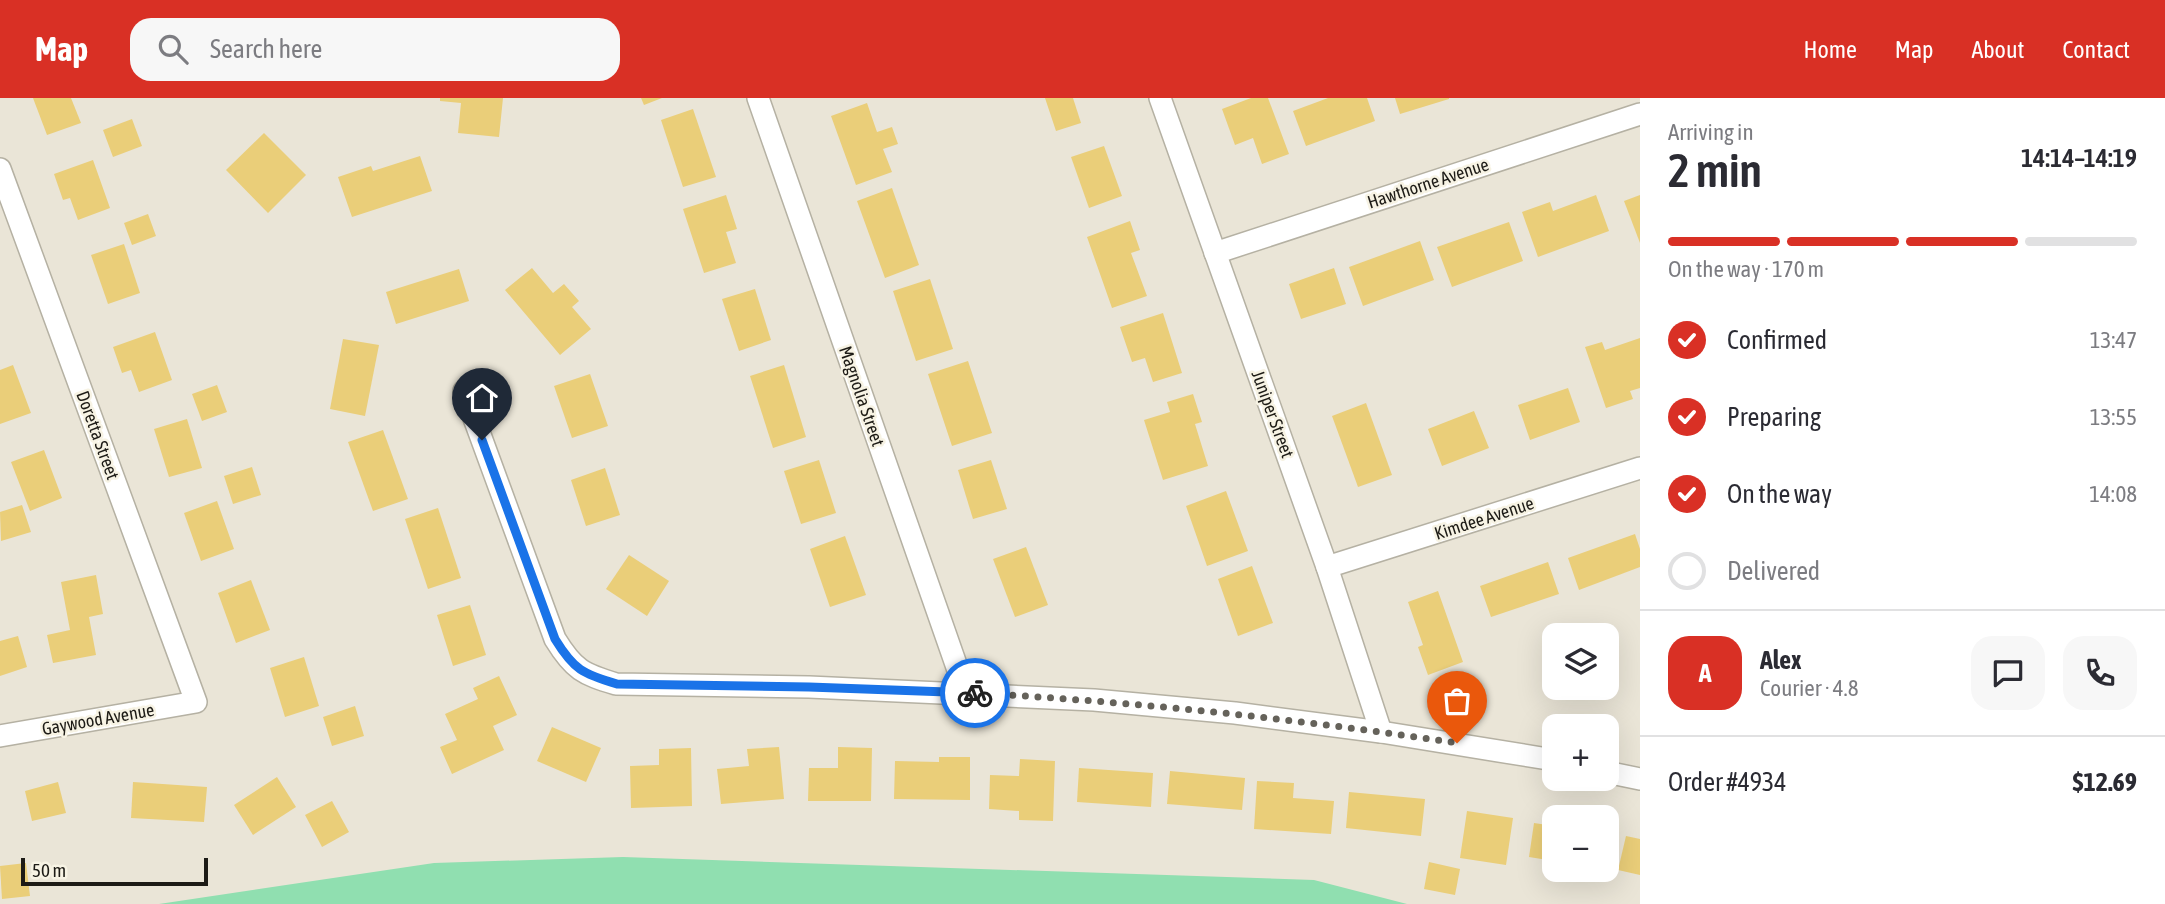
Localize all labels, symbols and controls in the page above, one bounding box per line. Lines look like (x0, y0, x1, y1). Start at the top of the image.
search box (130, 18, 620, 81)
text: Map (35, 30, 88, 68)
icon: search (154, 30, 192, 68)
text: Search here (210, 34, 322, 64)
text: Home (1803, 36, 1857, 63)
text: Map (1895, 36, 1933, 63)
text: About (1971, 36, 2024, 63)
text: Contact (2062, 36, 2130, 63)
text: Arriving in (1668, 119, 1754, 145)
text: 14:14–14:19 (2021, 143, 2137, 173)
text: 2 min (1668, 144, 1762, 197)
street label: Hawthorne Avenue (1365, 153, 1491, 213)
text: On the way · 170 m (1668, 256, 1824, 282)
icon: check (1668, 321, 1706, 359)
text: Confirmed (1727, 325, 1827, 355)
text: 13:47 (2090, 327, 2137, 353)
street label: Magnolia Street (835, 343, 889, 449)
pin (452, 368, 512, 440)
street label: Juniper Street (1248, 368, 1298, 460)
icon: home (463, 379, 501, 417)
street label: Doretta Street (72, 388, 124, 482)
icon: check (1668, 398, 1706, 436)
text: Preparing (1727, 402, 1821, 432)
text: 13:55 (2090, 404, 2137, 430)
icon: check (1668, 475, 1706, 513)
text: On the way (1727, 479, 1832, 509)
text: 14:08 (2089, 481, 2137, 507)
street label: Kimdee Avenue (1432, 492, 1536, 544)
text: Delivered (1727, 556, 1820, 586)
map controls (1542, 623, 1619, 882)
button: layers (1542, 623, 1619, 700)
button: chat (1971, 636, 2045, 710)
button: phone (2063, 636, 2137, 710)
text: Alex (1760, 645, 1801, 675)
courier (940, 658, 1010, 728)
text: A (1699, 658, 1711, 688)
pin (1427, 671, 1487, 743)
icon: bike (956, 674, 994, 712)
text: Courier · 4.8 (1760, 675, 1859, 701)
icon: bag (1438, 682, 1476, 720)
street label: Gaywood Avenue (40, 699, 156, 739)
button: + (1542, 714, 1619, 791)
text: Order #4934 (1668, 767, 1787, 797)
text: $12.69 (2073, 767, 2137, 797)
button: − (1542, 805, 1619, 882)
scale bar (21, 855, 208, 887)
text: 50 m (32, 859, 66, 881)

